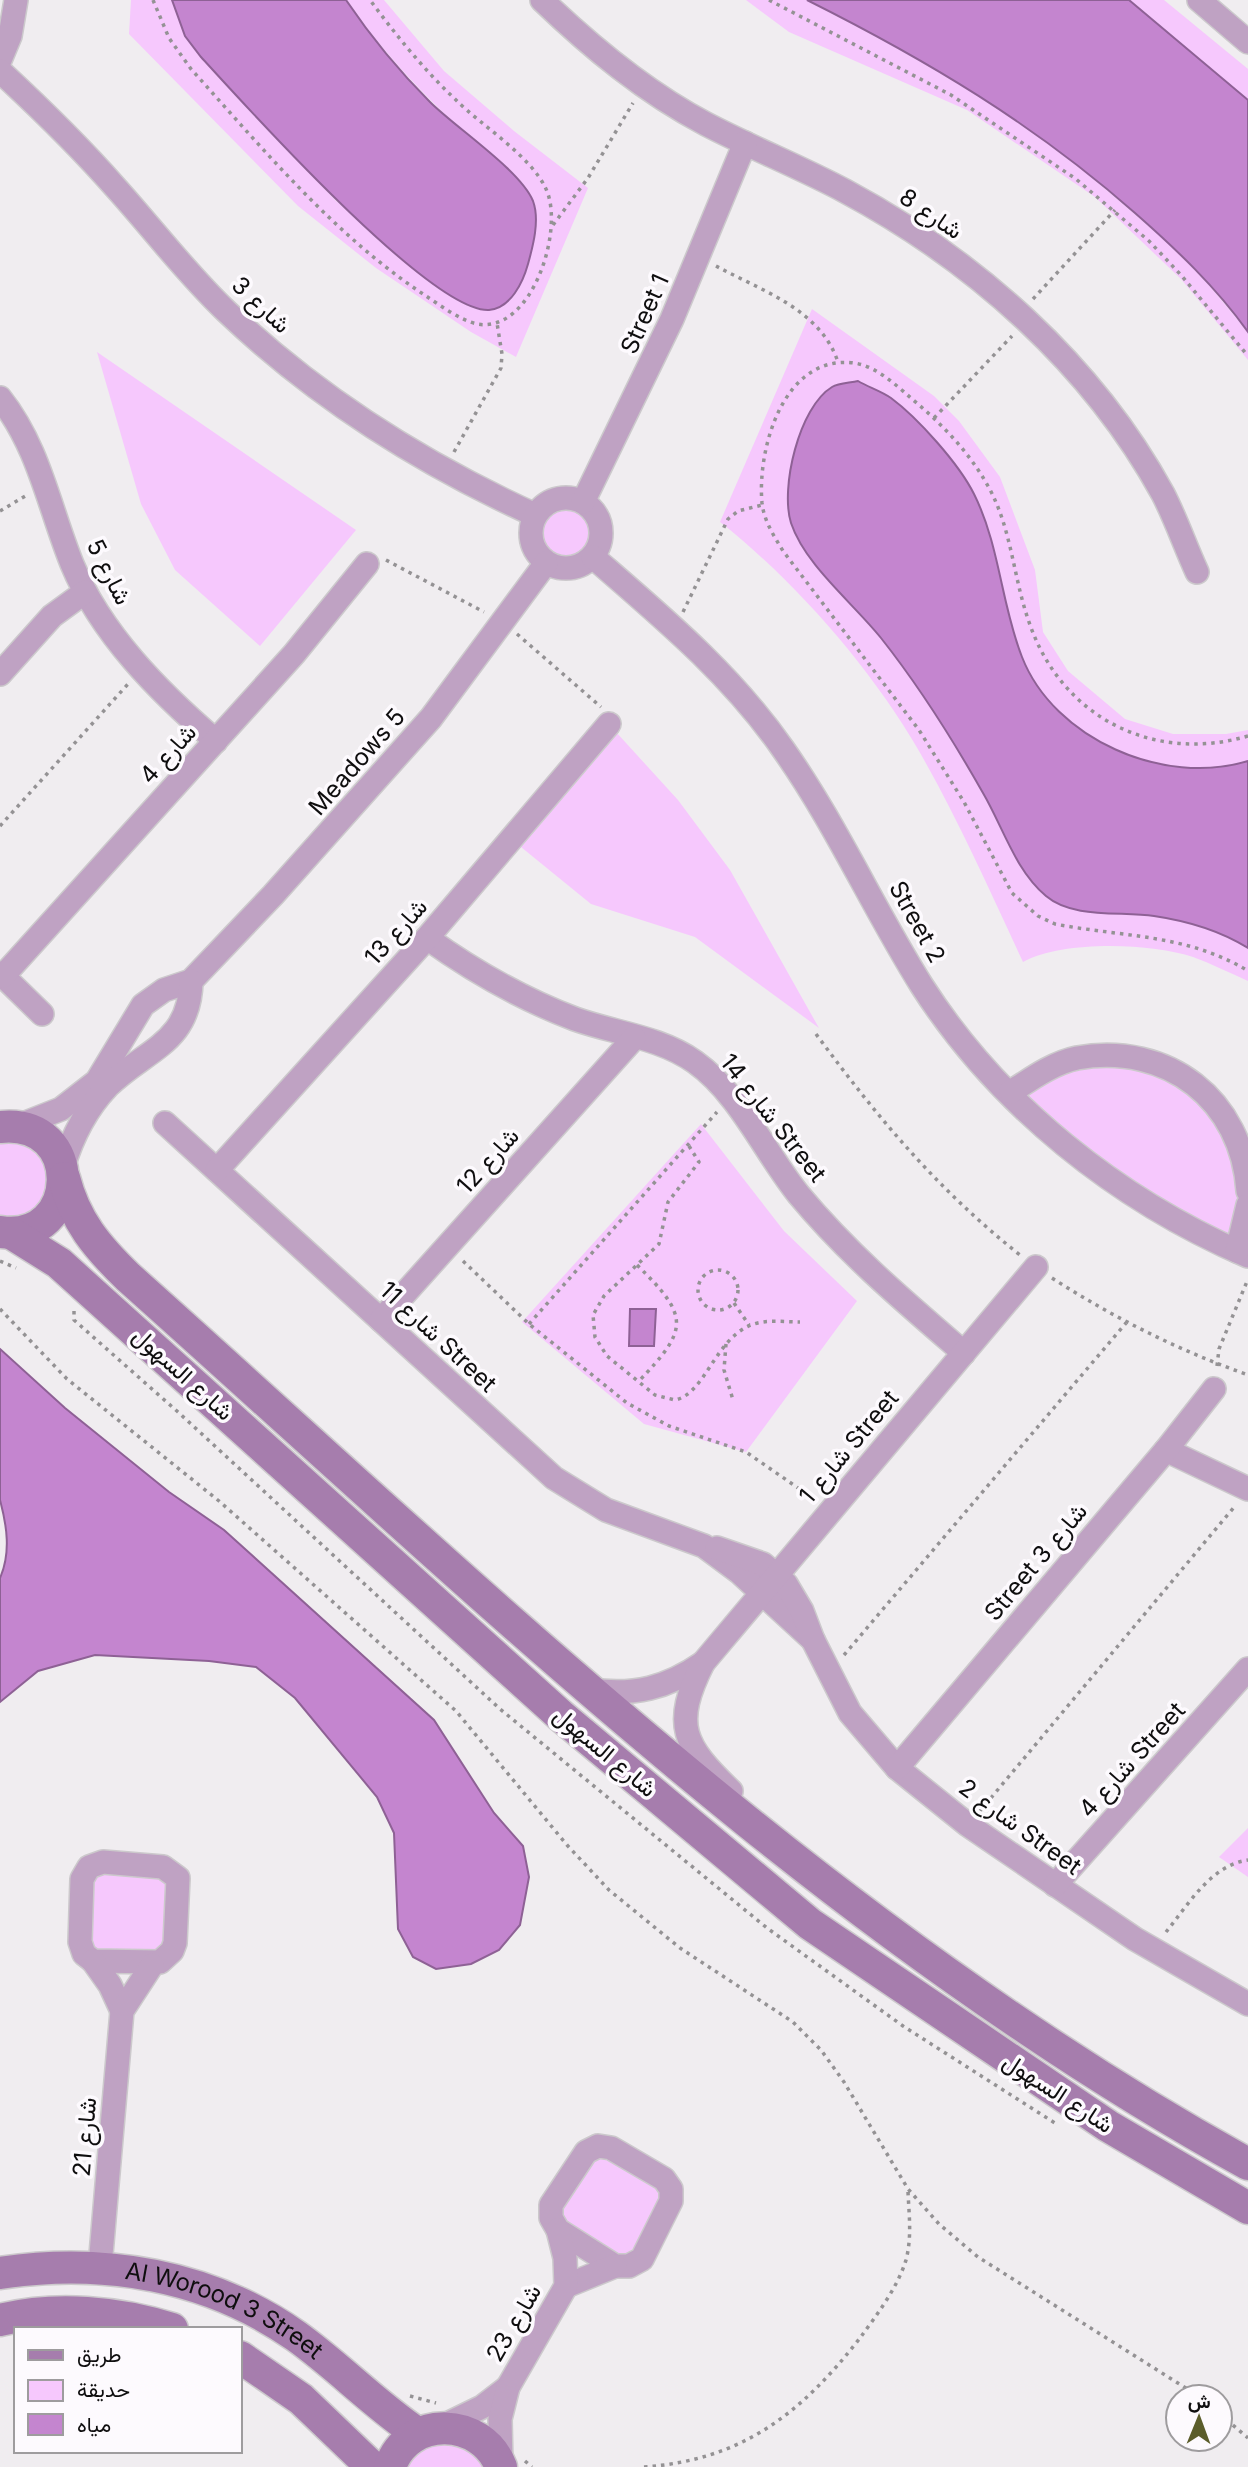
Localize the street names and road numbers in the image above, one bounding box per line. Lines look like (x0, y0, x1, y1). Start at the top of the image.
street label: شارع 8 (893, 182, 968, 247)
street label: Street 1 (614, 269, 675, 358)
street label: شارع 3 (225, 270, 297, 341)
street label: شارع 5 (79, 534, 138, 610)
street label: Meadows 5 (302, 702, 411, 821)
street label: شارع 4 (133, 718, 203, 791)
street label: Street 2 (883, 876, 952, 968)
street label: شارع 13 (358, 892, 435, 972)
street label: شارع 14 Street (713, 1048, 833, 1189)
street label: شارع 12 (450, 1121, 526, 1201)
street label: شارع 11 Street (373, 1275, 503, 1400)
street label: شارع السهول (126, 1321, 240, 1428)
street label: شارع 1 Street (793, 1384, 906, 1511)
street label: Street شارع 3 (978, 1497, 1095, 1628)
street label: شارع 4 Street (1072, 1696, 1193, 1825)
street label: شارع السهول (547, 1700, 663, 1805)
street label: شارع 2 Street (952, 1772, 1087, 1882)
street label: شارع السهول (997, 2046, 1119, 2141)
street label: شارع 21 (67, 2096, 104, 2178)
street label: Al Worood 3 Street (123, 2256, 329, 2365)
street label: شارع 23 (480, 2279, 549, 2368)

